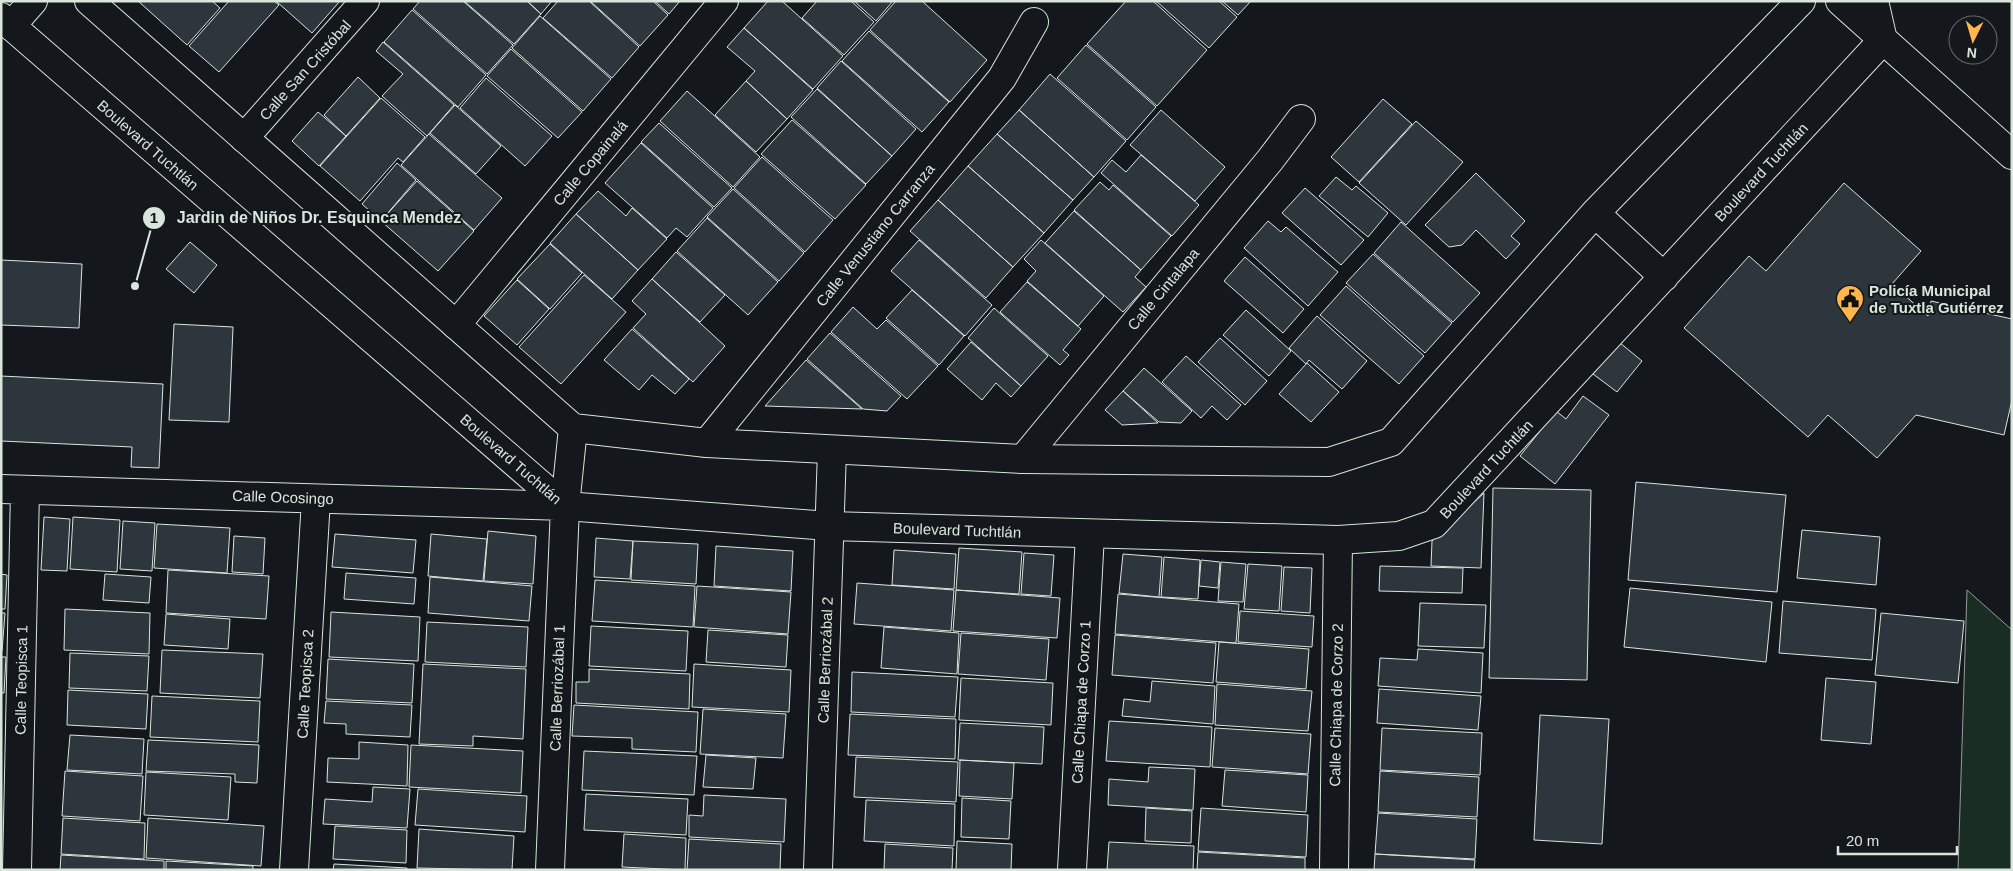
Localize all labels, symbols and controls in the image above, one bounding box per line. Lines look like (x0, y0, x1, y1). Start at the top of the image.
north arrow (1948, 15, 1998, 65)
street label: Calle San Cristóbal (256, 17, 354, 123)
text: N (1966, 45, 1978, 61)
street label: Boulevard Tuchtlán (94, 96, 202, 194)
street label: Calle Copainalá (549, 116, 631, 209)
street label: Boulevard Tuchtlán (1711, 119, 1811, 225)
street label: Calle Venustiano Carranza (812, 160, 938, 310)
callout: Jardin de Niños Dr. Esquinca Mendez (142, 202, 471, 233)
text: 1 (150, 209, 158, 226)
text: Jardin de Niños Dr. Esquinca Mendez (177, 209, 461, 226)
street label: Calle Cintalapa (1124, 244, 1203, 333)
place label: Policía Municipal de Tuxtla Gutiérrez (1869, 282, 2004, 316)
public building icon: Policía Municipal de Tuxtla Gutiérrez (1835, 284, 1865, 323)
street label: Boulevard Tuchtlán (457, 410, 565, 508)
street label: Boulevard Tuchtlán (1436, 416, 1536, 522)
street label: Calle Ocosingo (232, 487, 334, 507)
street label: Boulevard Tuchtlán (893, 519, 1021, 541)
street label: Calle Berriozábal 2 (814, 596, 836, 724)
street label: Calle Chiapa de Corzo 1 (1068, 620, 1094, 784)
street label: Calle Chiapa de Corzo 2 (1326, 623, 1346, 787)
street label: Calle Berriozábal 1 (546, 624, 568, 752)
street label: Calle Teopisca 1 (12, 625, 30, 735)
street label: Calle Teopisca 2 (294, 629, 316, 739)
scale bar (1838, 824, 1957, 856)
text: 20 m (1846, 832, 1879, 849)

